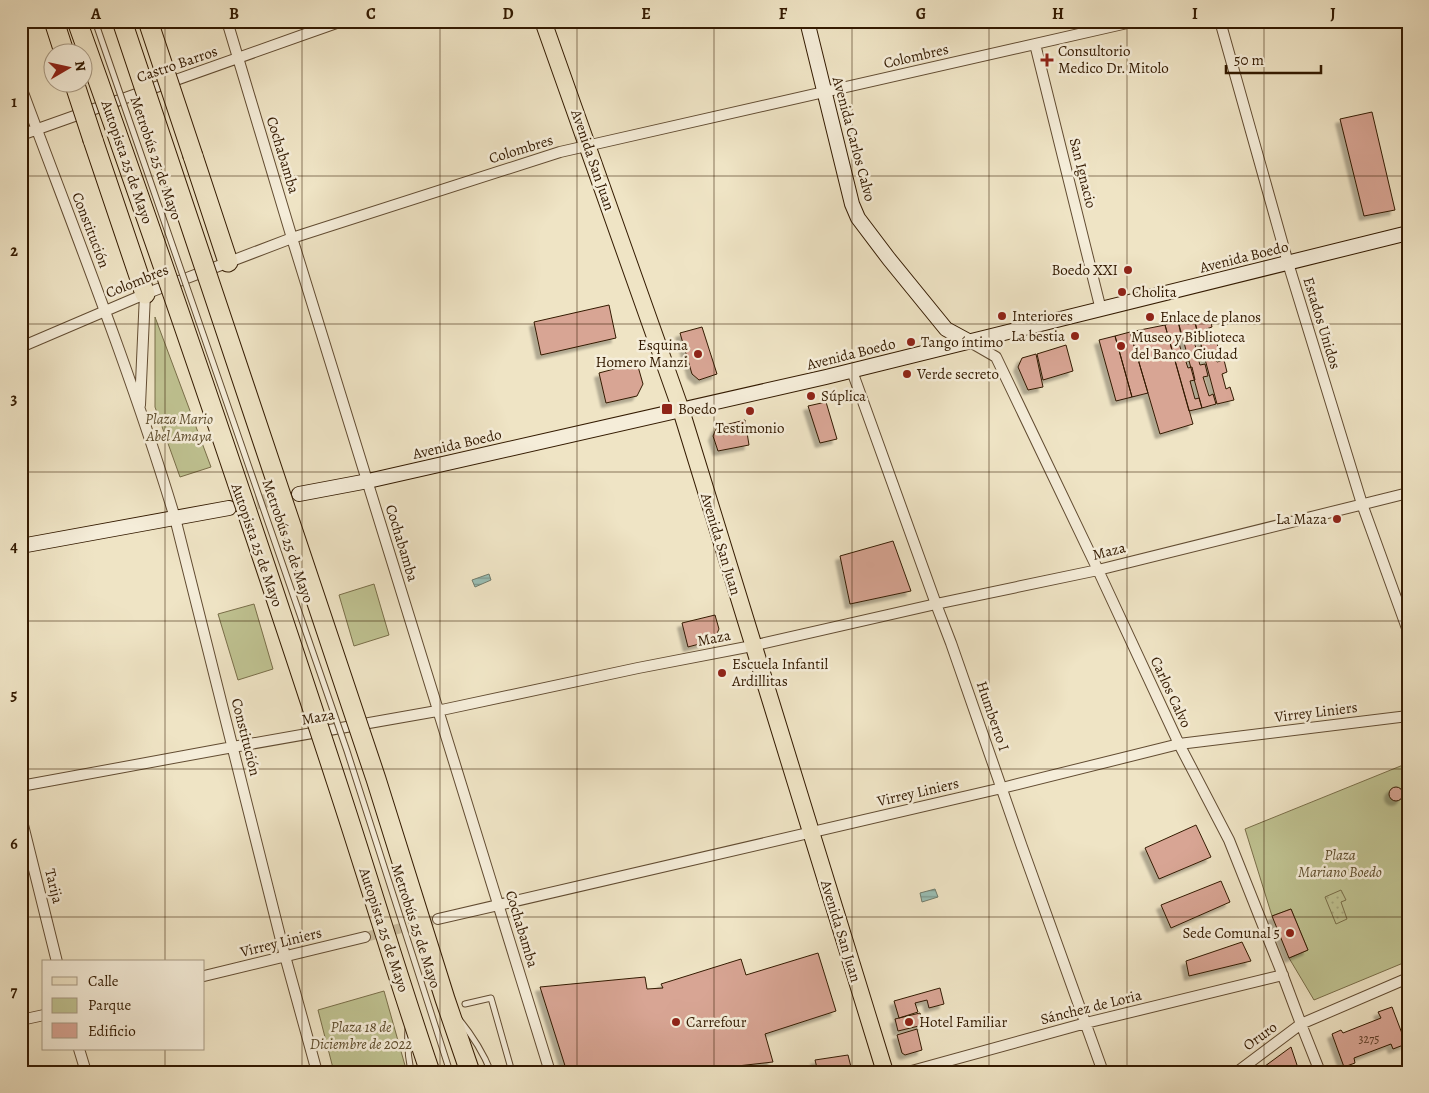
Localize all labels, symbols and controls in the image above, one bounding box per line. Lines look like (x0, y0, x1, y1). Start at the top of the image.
text: A (90, 3, 102, 25)
text: B (229, 3, 239, 25)
text: C (366, 3, 376, 25)
text: D (502, 3, 514, 25)
text: E (641, 3, 651, 25)
text: F (779, 3, 788, 25)
text: G (916, 3, 926, 25)
text: H (1052, 3, 1064, 25)
text: I (1192, 3, 1198, 25)
text: J (1330, 3, 1336, 25)
street label: Colombres (882, 39, 950, 73)
street label: Castro Barros (134, 41, 220, 87)
place label: Consultorio Medico Dr. Mitolo (1058, 41, 1169, 78)
north arrow (42, 42, 92, 92)
scale bar (1226, 42, 1322, 74)
text: 50 m (1234, 50, 1264, 70)
marker: Consultorio Medico Dr. Mitolo (1040, 53, 1054, 67)
text: N (70, 60, 91, 73)
street label: Avenida Carlos Calvo (827, 73, 880, 204)
text: 1 (11, 91, 17, 113)
street label: Metrobús 25 de Mayo (125, 94, 187, 222)
street label: Autopista 25 de Mayo (96, 97, 158, 227)
street label: Avenida San Juan (566, 106, 620, 213)
street label: Cochabamba (262, 114, 304, 196)
street label: Colombres (486, 130, 556, 168)
street label: San Ignacio (1065, 136, 1101, 210)
street label: Constitución (67, 189, 115, 271)
street label: Avenida Boedo (1197, 236, 1290, 278)
text: 2 (10, 240, 18, 262)
street label: Colombres (103, 259, 171, 303)
place label: Boedo XXI (1051, 260, 1118, 280)
marker: Boedo XXI (1122, 264, 1134, 276)
street label: Estados Unidos (1299, 275, 1345, 371)
place label: Cholita (1132, 282, 1177, 302)
marker: Cholita (1116, 286, 1128, 298)
place label: Interiores (1012, 306, 1073, 326)
place label: Enlace de planos (1160, 307, 1261, 327)
marker: Interiores (996, 310, 1008, 322)
marker: Enlace de planos (1144, 311, 1156, 323)
place label: La bestia (1011, 326, 1065, 346)
place label: Museo y Biblioteca del Banco Ciudad (1131, 327, 1245, 364)
marker: La bestia (1069, 330, 1081, 342)
place label: Tango íntimo (921, 332, 1003, 352)
street label: Avenida Boedo (804, 333, 897, 375)
place label: Esquina Homero Manzi (595, 335, 688, 372)
marker: Tango íntimo (905, 336, 917, 348)
marker: Museo y Biblioteca del Banco Ciudad (1115, 340, 1127, 352)
marker: Esquina Homero Manzi (692, 348, 704, 360)
place label: Verde secreto (916, 364, 999, 384)
marker: Verde secreto (901, 368, 913, 380)
place label: Súplica (821, 386, 866, 406)
text: 3 (11, 388, 18, 410)
marker: Súplica (805, 390, 817, 402)
place label: Boedo (678, 399, 717, 419)
marker: Boedo (660, 402, 674, 416)
marker: Testimonio (744, 405, 756, 417)
park label: Plaza Mario Abel Amaya (145, 409, 213, 446)
place label: Testimonio (715, 418, 785, 438)
street label: Avenida Boedo (410, 424, 503, 464)
street label: Metrobús 25 de Mayo (257, 477, 319, 605)
street label: Autopista 25 de Mayo (226, 480, 288, 610)
street label: Avenida San Juan (696, 490, 746, 597)
street label: Cochabamba (381, 502, 423, 584)
place label: La Maza (1276, 509, 1327, 529)
marker: La Maza (1331, 513, 1343, 525)
text: 4 (10, 536, 18, 558)
street label: Maza (1090, 537, 1128, 565)
street label: Maza (696, 625, 732, 651)
street label: Carlos Calvo (1146, 653, 1196, 731)
place label: Escuela Infantil Ardillitas (731, 654, 828, 691)
marker: Escuela Infantil Ardillitas (716, 667, 728, 679)
street label: Humberto I (972, 678, 1014, 754)
text: 5 (11, 684, 18, 706)
street label: Constitución (227, 696, 265, 778)
street label: Virrey Liniers (1272, 697, 1359, 727)
street label: Maza (300, 704, 336, 730)
street label: Virrey Liniers (874, 773, 961, 811)
text: 6 (10, 833, 18, 855)
park label: Plaza Mariano Boedo (1298, 845, 1382, 882)
street label: Metrobús 25 de Mayo (387, 861, 445, 991)
street label: Autopista 25 de Mayo (354, 864, 414, 995)
street label: Tarija (40, 867, 68, 905)
street label: Avenida San Juan (816, 877, 866, 984)
street label: Cochabamba (501, 888, 543, 970)
street label: Virrey Liniers (237, 922, 324, 962)
place label: Sede Comunal 5 (1182, 923, 1280, 943)
marker: Sede Comunal 5 (1284, 927, 1296, 939)
legend (42, 960, 205, 1050)
text: Calle (88, 971, 119, 991)
text: 7 (11, 981, 18, 1003)
street label: Sánchez de Loria (1038, 985, 1144, 1029)
text: Parque (88, 995, 131, 1015)
place label: Carrefour (686, 1012, 747, 1032)
place label: Hotel Familiar (919, 1012, 1007, 1032)
marker: Carrefour (670, 1016, 682, 1028)
marker: Hotel Familiar (903, 1016, 915, 1028)
park label: Plaza 18 de Diciembre de 2022 (310, 1017, 412, 1054)
street label: Oruro (1239, 1017, 1281, 1055)
text: Edificio (88, 1021, 136, 1041)
house number: 3275 (1359, 1031, 1379, 1047)

